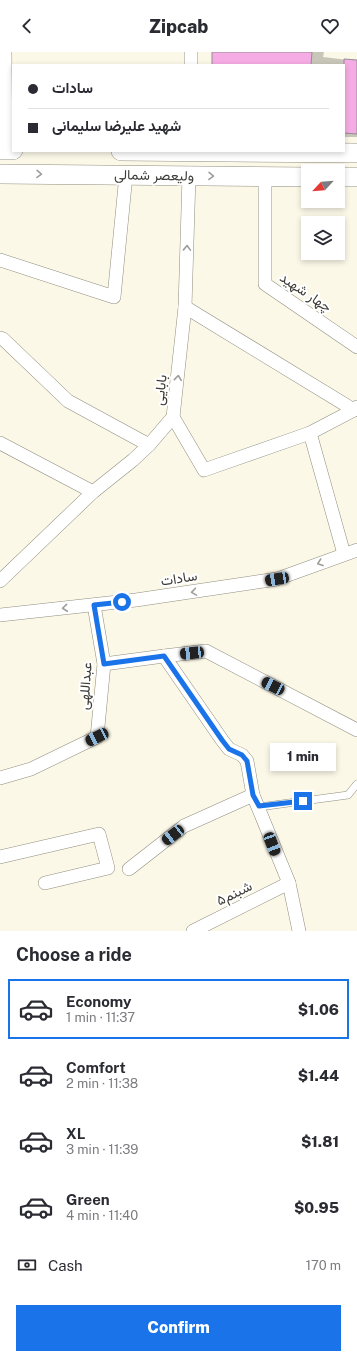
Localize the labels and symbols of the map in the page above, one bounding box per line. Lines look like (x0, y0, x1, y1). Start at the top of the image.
north arrow (301, 164, 345, 208)
street label: ولیعصر شمالی (114, 166, 194, 185)
one-way arrow (36, 170, 42, 178)
one-way arrow (208, 172, 214, 180)
one-way arrow (183, 245, 191, 251)
street label: چهار شهید (276, 269, 335, 317)
street label: بابایی (150, 374, 171, 406)
one-way arrow (173, 375, 182, 381)
one-way arrow (317, 558, 324, 566)
street label: سادات (160, 567, 198, 589)
car (264, 571, 290, 587)
one-way arrow (191, 587, 197, 595)
route start (113, 593, 131, 611)
one-way arrow (62, 603, 68, 612)
car (179, 646, 205, 660)
street label: عبداللهی (75, 662, 96, 711)
car (260, 675, 286, 697)
car (84, 726, 110, 748)
callout: 1 min (270, 743, 336, 771)
route end (294, 792, 312, 810)
car (160, 823, 186, 847)
car (262, 831, 282, 857)
street label: شبنم۵ (214, 878, 255, 909)

